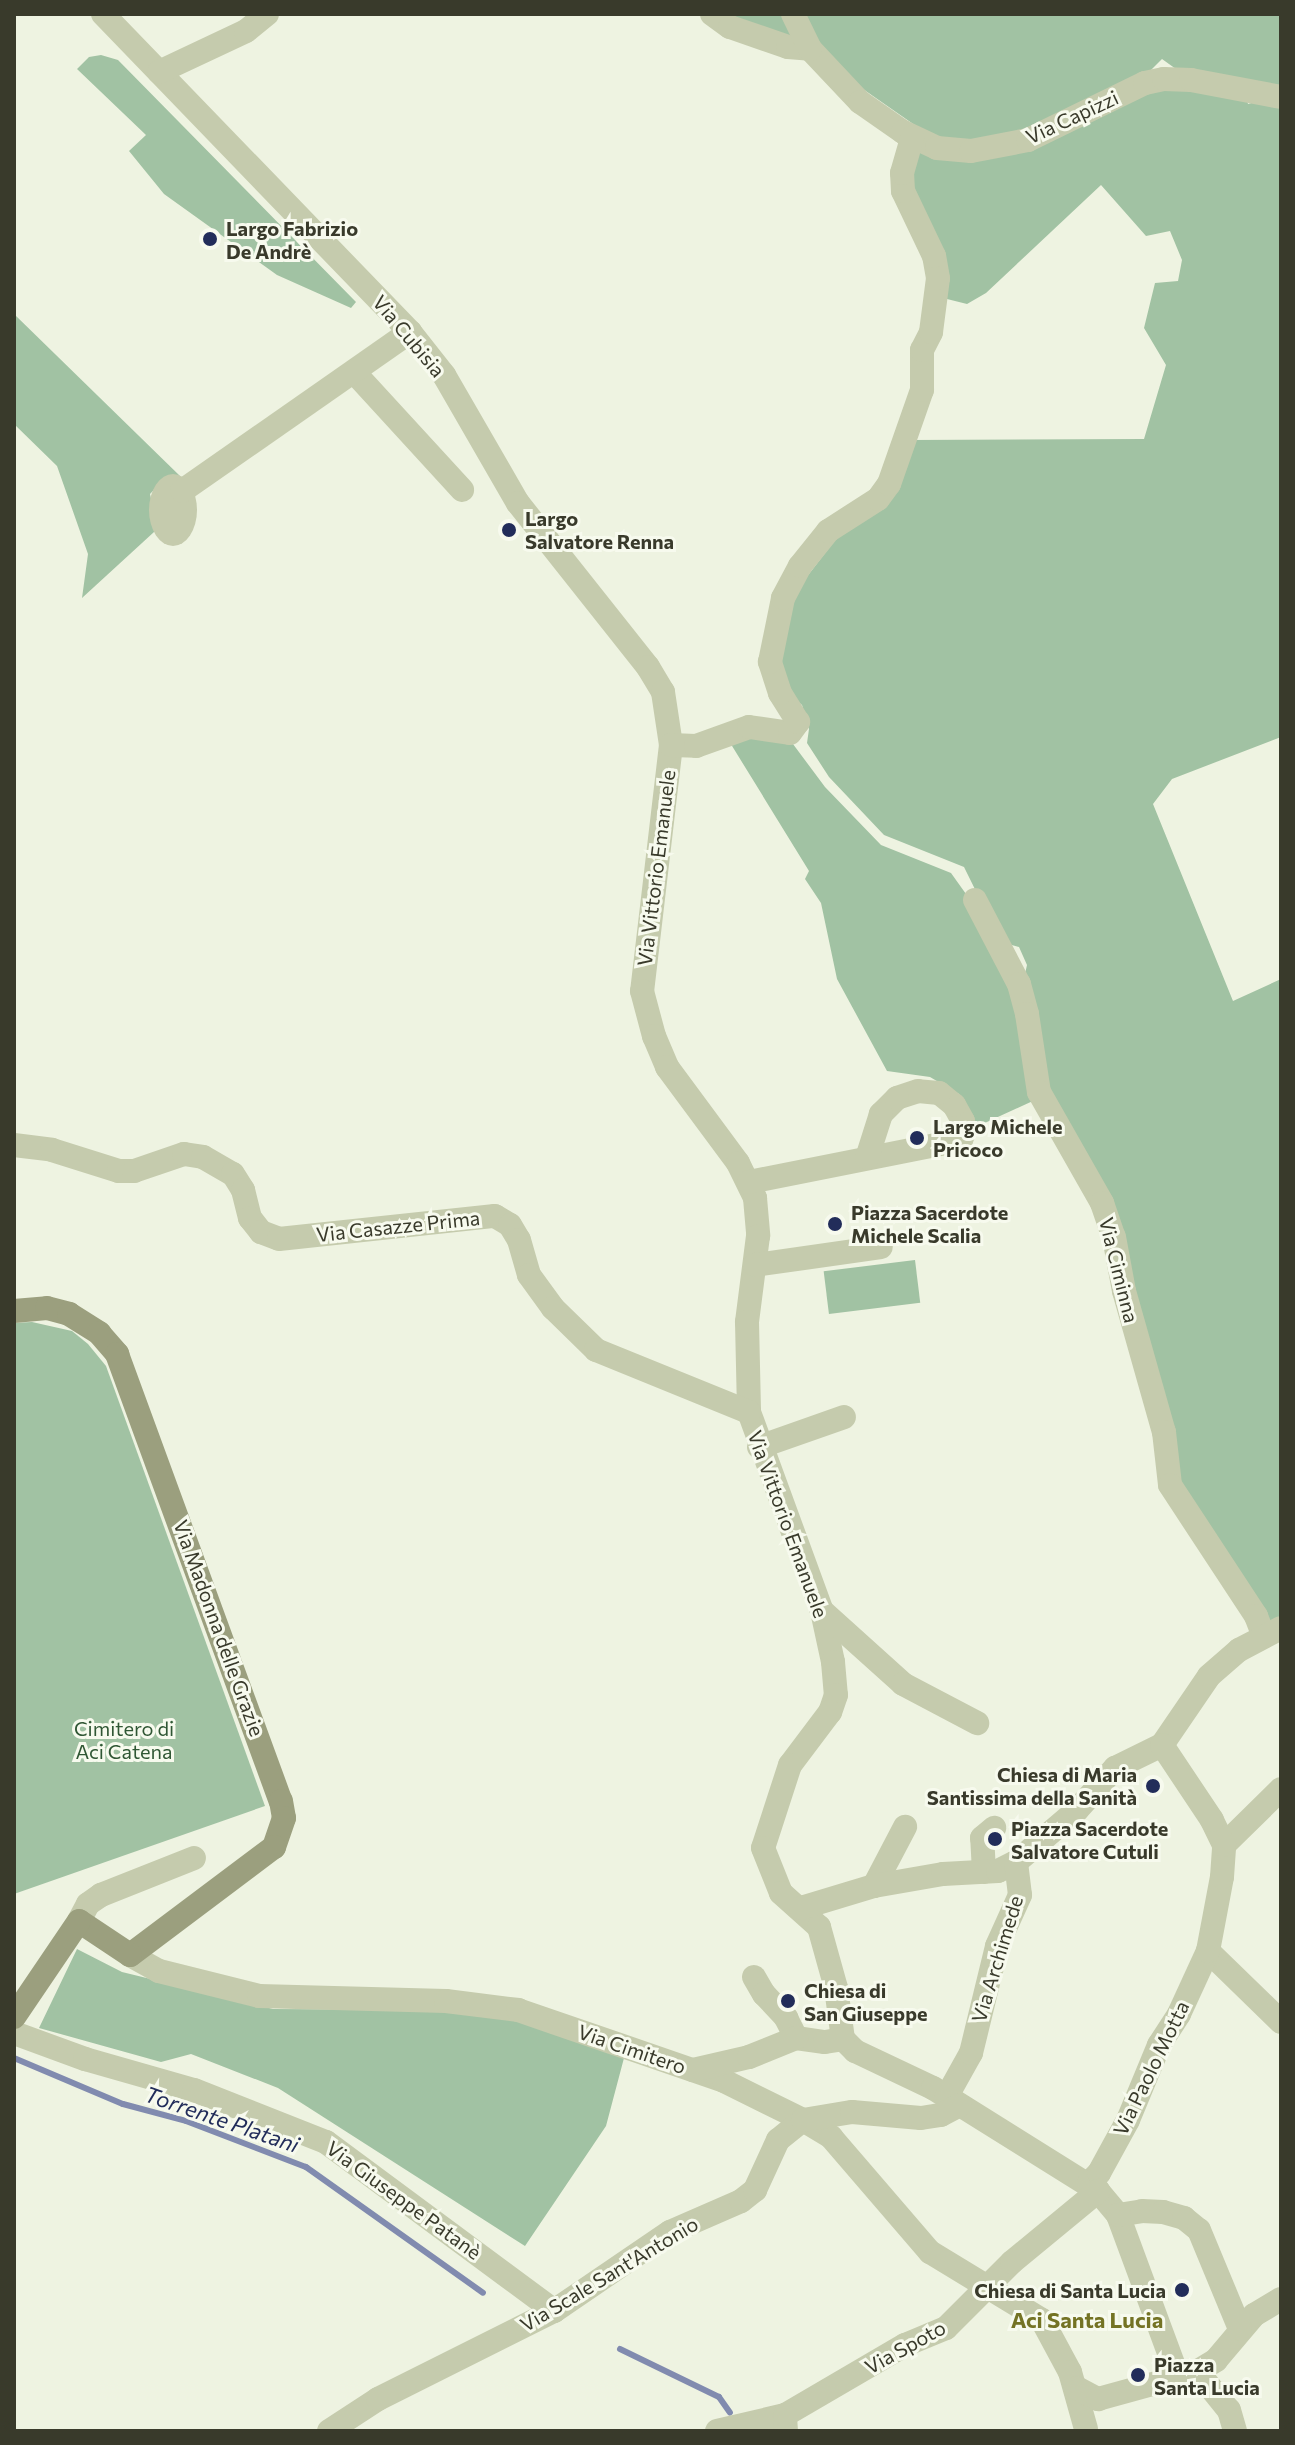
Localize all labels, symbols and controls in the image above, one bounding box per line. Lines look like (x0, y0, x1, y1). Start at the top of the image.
street label: Via Capizzi (1022, 85, 1122, 149)
place label: Largo Fabrizio De Andrè (226, 216, 358, 263)
marker: Largo Fabrizio De Andrè (201, 230, 219, 248)
street label: Via Cubisia (368, 290, 450, 382)
place label: Largo Salvatore Renna (525, 506, 674, 553)
marker: Largo Salvatore Renna (500, 521, 518, 539)
street label: Via Vittorio Emanuele (632, 768, 680, 968)
place label: Largo Michele Pricoco (933, 1114, 1063, 1161)
marker: Largo Michele Pricoco (908, 1129, 926, 1147)
place label: Piazza Sacerdote Michele Scalia (851, 1200, 1008, 1247)
street label: Via Casazze Prima (315, 1205, 481, 1247)
marker: Piazza Sacerdote Michele Scalia (826, 1215, 844, 1233)
street label: Via Ciminna (1094, 1215, 1144, 1325)
street label: Via Vittorio Emanuele (743, 1427, 833, 1621)
street label: Via Madonna delle Grazie (169, 1517, 269, 1739)
park label: Cimitero di Aci Catena (74, 1716, 174, 1763)
place label: Chiesa di Maria Santissima della Sanità (927, 1762, 1137, 1809)
marker: Chiesa di Maria Santissima della Sanità (1144, 1777, 1162, 1795)
place label: Piazza Sacerdote Salvatore Cutuli (1011, 1816, 1168, 1863)
marker: Piazza Sacerdote Salvatore Cutuli (986, 1830, 1004, 1848)
street label: Via Archimede (966, 1893, 1028, 2025)
place label: Chiesa di San Giuseppe (804, 1978, 928, 2025)
marker: Chiesa di San Giuseppe (779, 1992, 797, 2010)
street label: Via Paolo Motta (1108, 1997, 1194, 2139)
street label: Via Cimitero (575, 2019, 689, 2079)
water label: Torrente Platani (141, 2080, 303, 2158)
street label: Via Giuseppe Patanè (322, 2136, 486, 2264)
street label: Via Scale Sant'Antonio (516, 2211, 702, 2337)
place label: Chiesa di Santa Lucia (974, 2278, 1166, 2302)
marker: Chiesa di Santa Lucia (1173, 2281, 1191, 2299)
district label: Aci Santa Lucia (1011, 2307, 1163, 2333)
street label: Via Spoto (860, 2315, 950, 2379)
place label: Piazza Santa Lucia (1154, 2352, 1260, 2399)
marker: Piazza Santa Lucia (1129, 2366, 1147, 2384)

